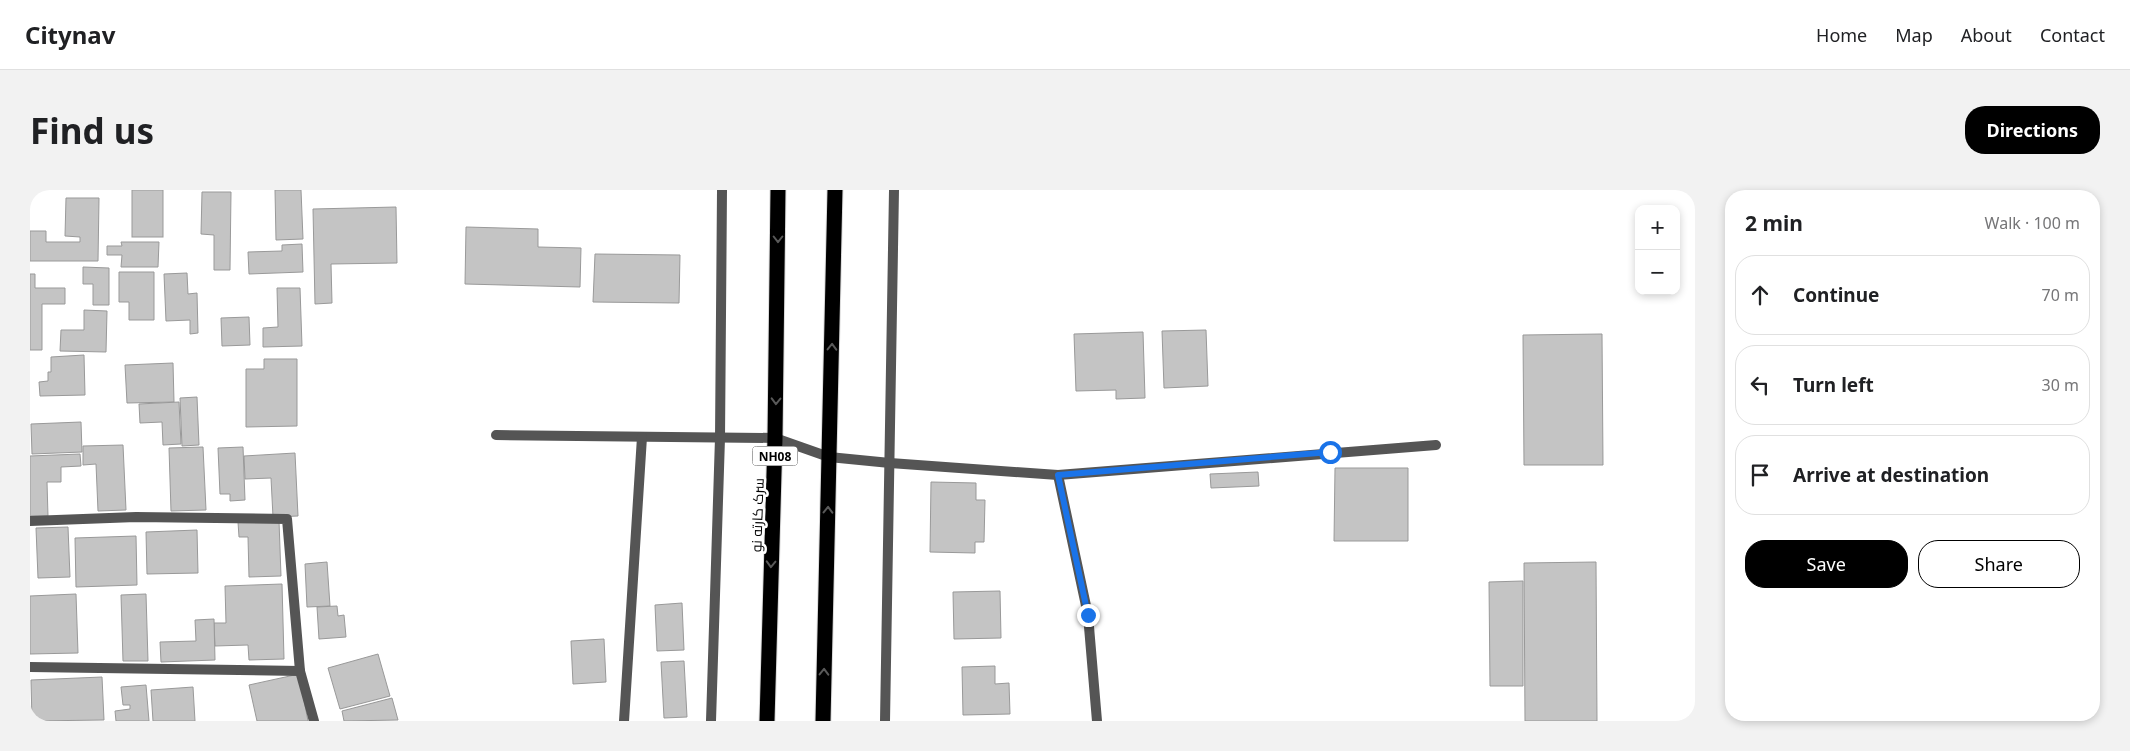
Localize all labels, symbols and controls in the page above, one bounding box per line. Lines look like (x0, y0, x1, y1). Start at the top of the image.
text: Citynav (25, 18, 115, 51)
text: Home (1816, 23, 1867, 47)
text: Map (1895, 23, 1933, 47)
text: About (1961, 23, 2012, 47)
text: Contact (2040, 23, 2105, 47)
button: Directions (1965, 106, 2100, 154)
text: Find us (30, 107, 154, 154)
map controls (1635, 205, 1680, 295)
button: + (1635, 205, 1680, 250)
text: 2 min (1745, 209, 1803, 237)
text: Walk · 100 m (1985, 212, 2080, 234)
one-way arrow (773, 235, 783, 243)
button: − (1635, 250, 1680, 295)
icon: ahead (1746, 281, 1774, 309)
text: Continue (1793, 282, 1879, 308)
text: 70 m (2042, 284, 2079, 306)
one-way arrow (827, 343, 837, 351)
icon: left (1746, 371, 1774, 399)
text: Turn left (1793, 372, 1874, 398)
text: 30 m (2042, 374, 2079, 396)
one-way arrow (771, 398, 781, 405)
route start (1319, 441, 1342, 464)
road number: NH08 (752, 446, 798, 466)
icon: arrive (1746, 461, 1774, 489)
text: Arrive at destination (1793, 462, 1989, 488)
street label: سرک کارته نو (746, 478, 768, 552)
one-way arrow (823, 506, 833, 514)
button: Save (1745, 540, 1908, 588)
button: Share (1918, 540, 2080, 588)
one-way arrow (766, 560, 777, 568)
route end (1077, 604, 1100, 627)
one-way arrow (819, 668, 829, 676)

